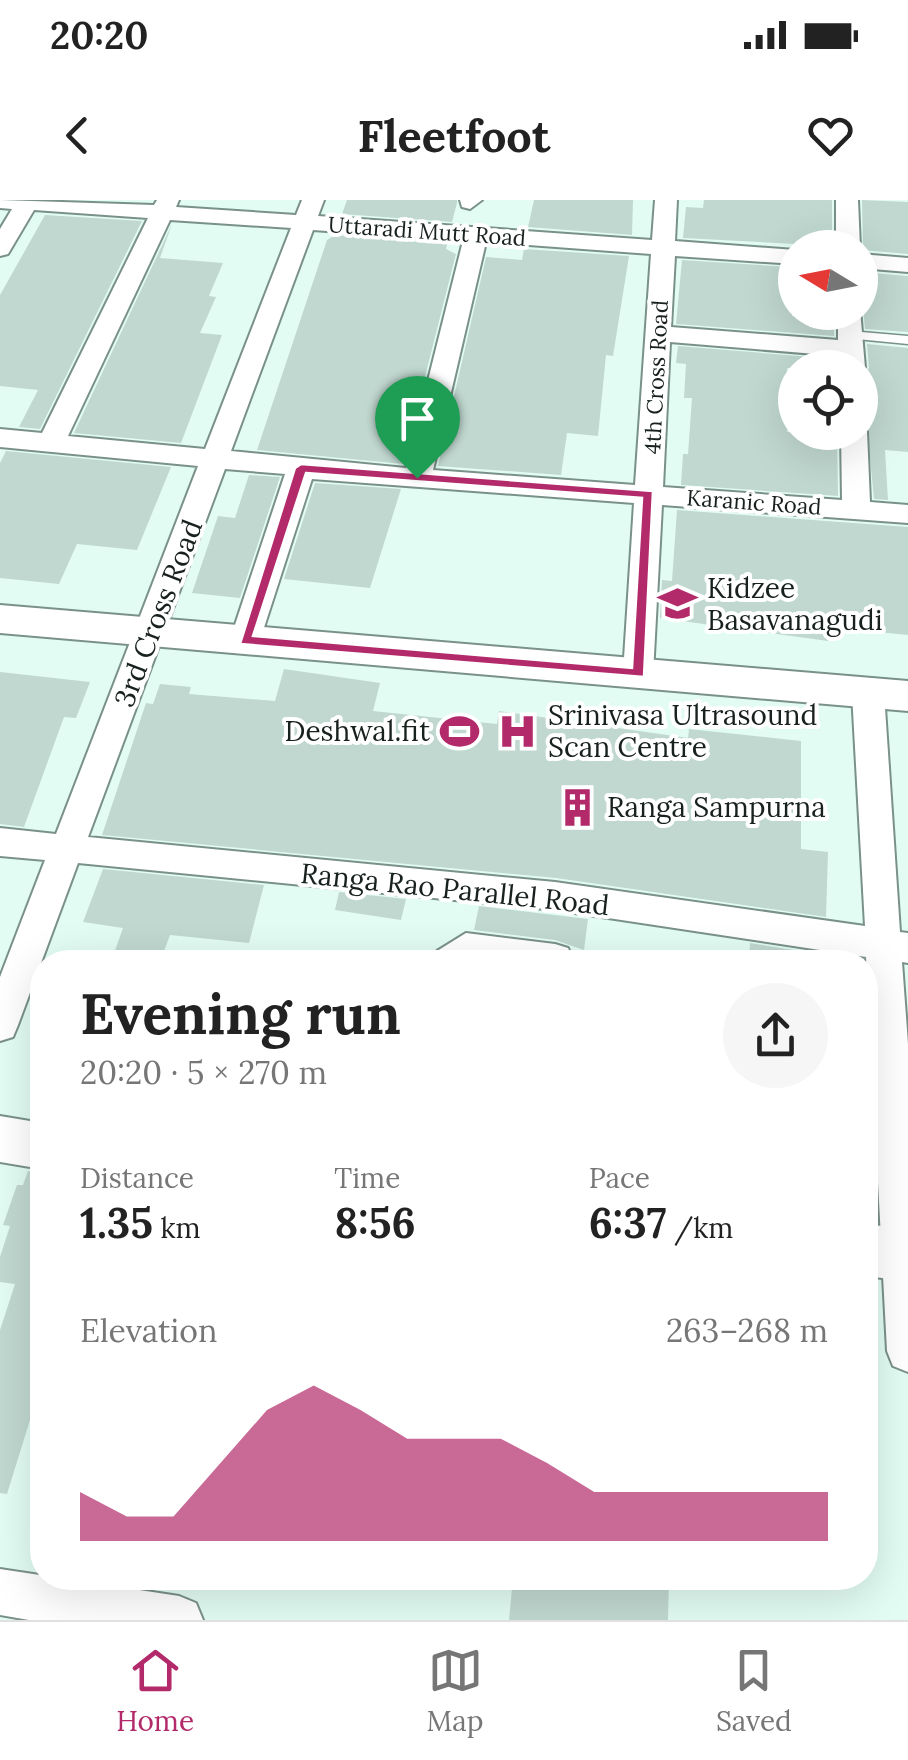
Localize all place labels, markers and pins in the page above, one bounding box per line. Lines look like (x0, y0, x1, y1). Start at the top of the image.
pin (375, 376, 460, 479)
place label: Kidzee Basavanagudi (707, 570, 883, 638)
school or university icon: Kidzee Basavanagudi (656, 583, 698, 625)
place label: Srinivasa Ultrasound Scan Centre (548, 697, 817, 765)
sports icon: Deshwal.fit (439, 710, 481, 752)
hospital icon: Srinivasa Ultrasound Scan Centre (497, 710, 539, 752)
place label: Deshwal.fit (285, 713, 430, 749)
building icon: Ranga Sampurna (556, 786, 598, 828)
place label: Ranga Sampurna (607, 789, 826, 825)

